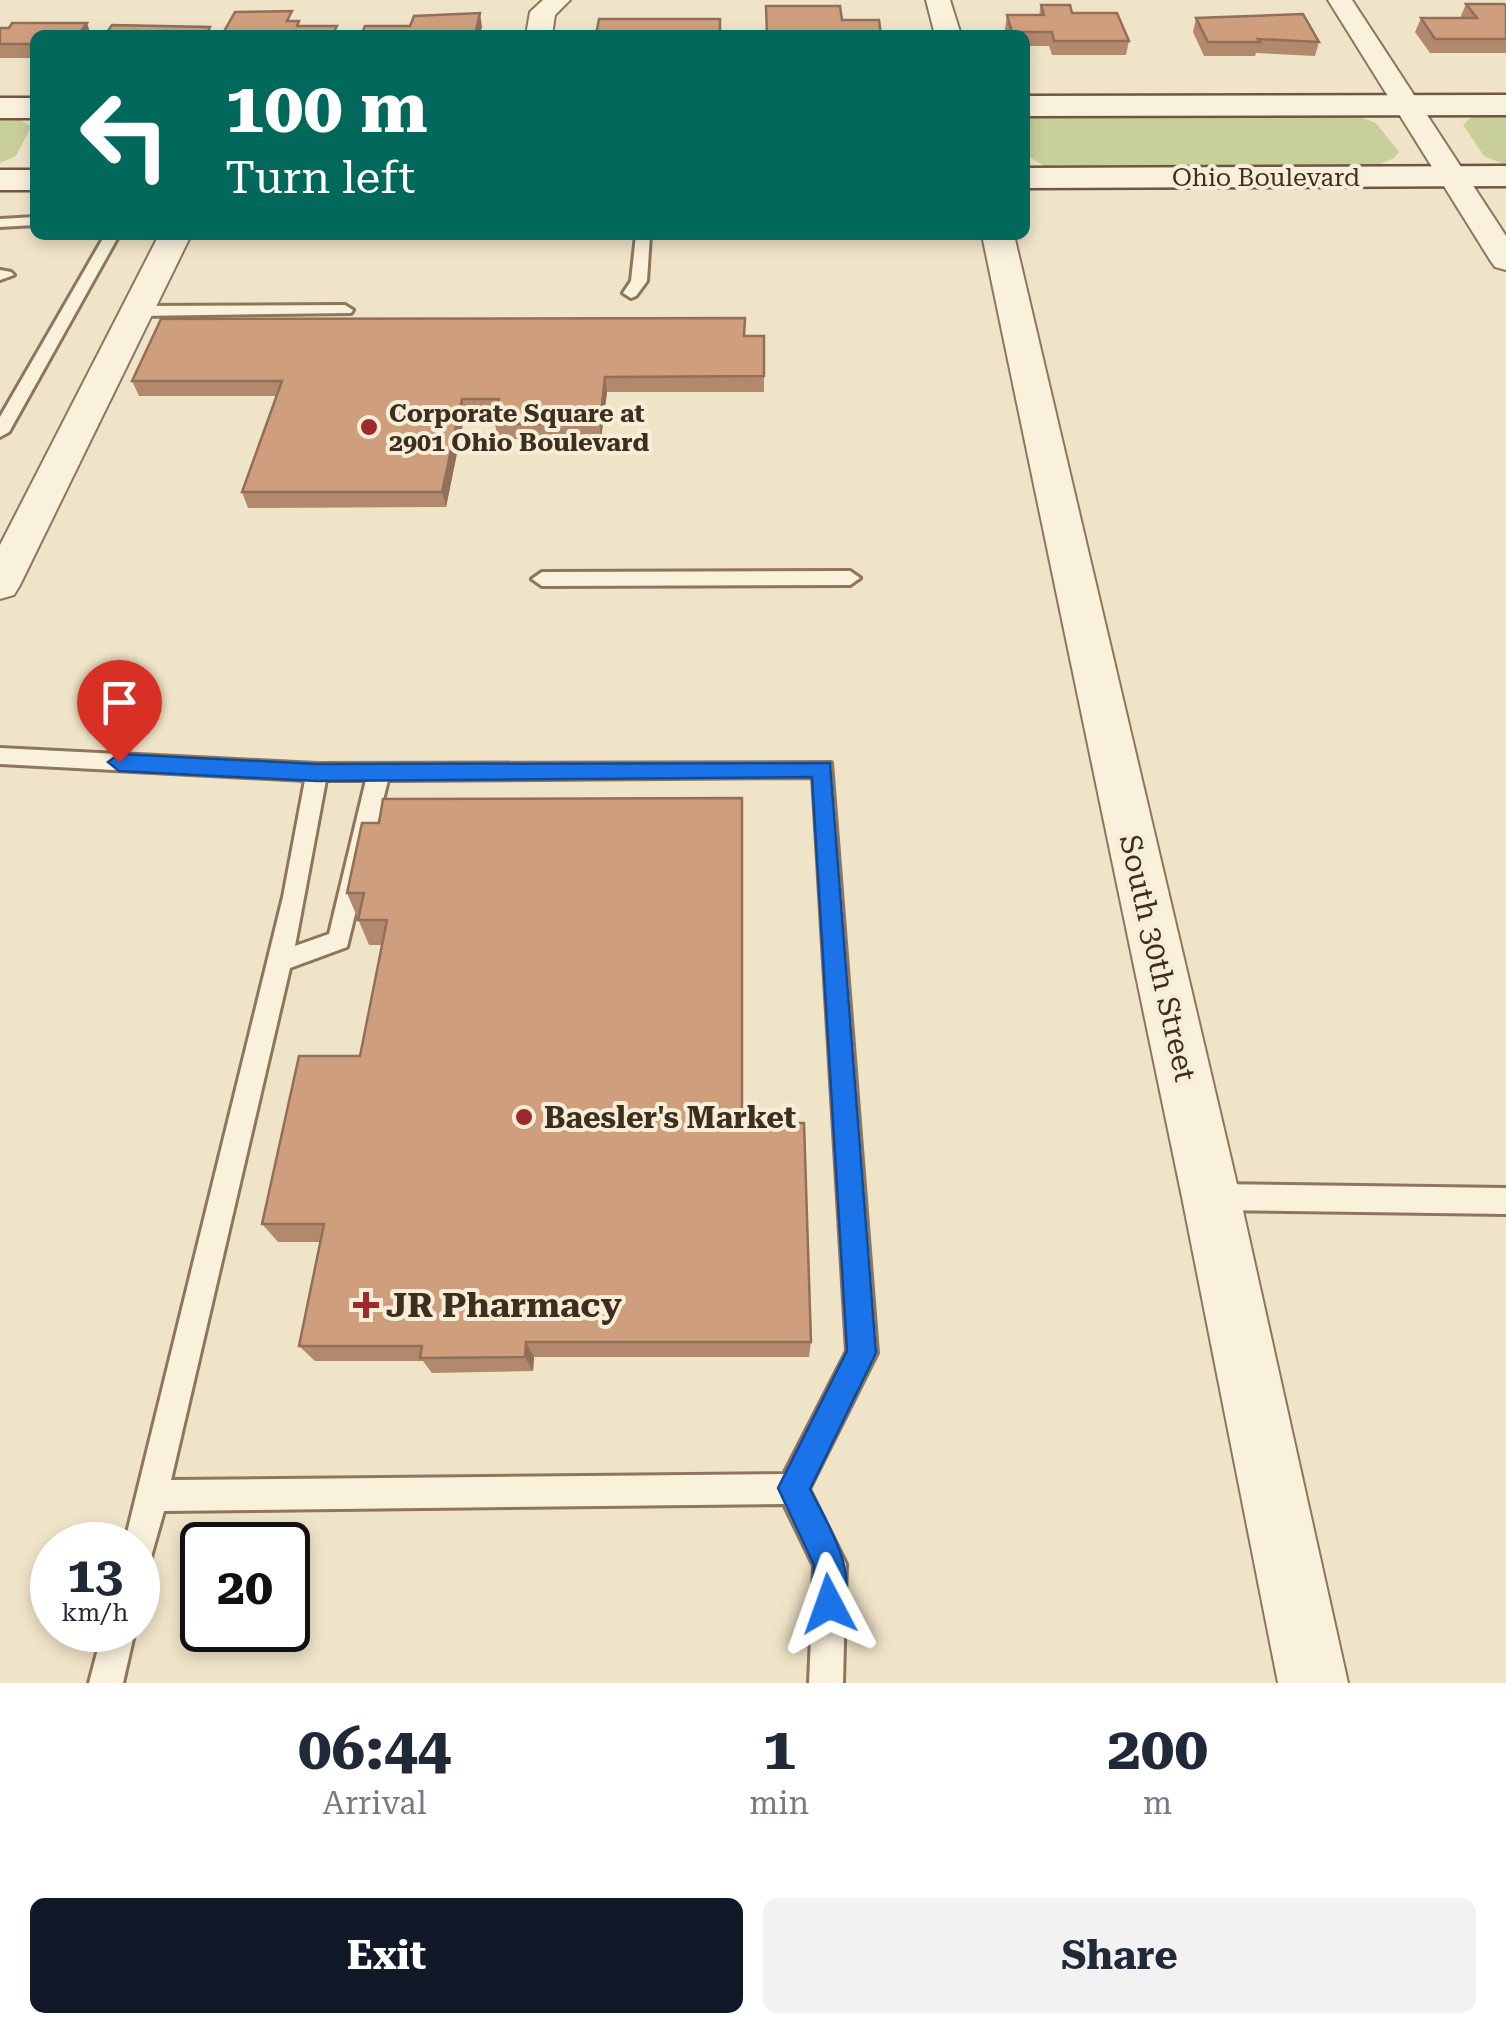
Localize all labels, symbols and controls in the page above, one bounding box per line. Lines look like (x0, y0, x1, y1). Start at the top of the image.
text: 100 m (225, 67, 428, 149)
icon: left (60, 70, 190, 200)
text: Turn left (225, 151, 415, 204)
street label: Ohio Boulevard (1172, 163, 1360, 192)
place label: Corporate Square at 2901 Ohio Boulevard (389, 399, 649, 457)
marker: Corporate Square at 2901 Ohio Boulevard (358, 416, 380, 438)
pin (77, 660, 162, 763)
icon: arrive (92, 675, 147, 730)
street label: South 30th Street (1113, 831, 1203, 1085)
place label: Baesler's Market (544, 1100, 796, 1135)
marker: Baesler's Market (513, 1106, 535, 1128)
place label: JR Pharmacy (386, 1285, 622, 1326)
marker: JR Pharmacy (355, 1294, 377, 1316)
speed limit sign: 20 (180, 1522, 310, 1652)
text: 13 (67, 1546, 123, 1604)
position arrow (777, 1552, 881, 1656)
text: km/h (62, 1598, 128, 1627)
text: 06:44 (298, 1713, 451, 1784)
text: 1 (762, 1713, 796, 1784)
text: 200 (1107, 1713, 1208, 1784)
text: Arrival (323, 1784, 427, 1822)
text: min (749, 1784, 809, 1822)
text: m (1143, 1784, 1172, 1822)
button: Exit (30, 1898, 743, 2013)
button: Share (763, 1898, 1476, 2013)

